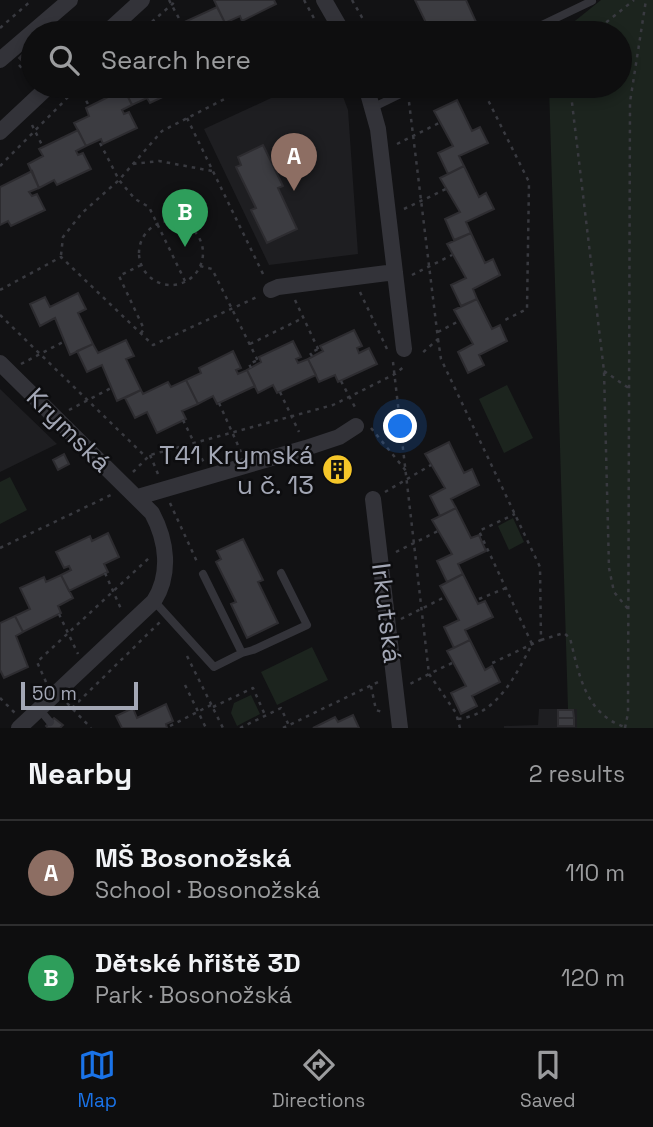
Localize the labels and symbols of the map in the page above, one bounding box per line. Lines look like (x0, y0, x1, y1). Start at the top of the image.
pin: A (271, 133, 317, 191)
pin: B (162, 189, 208, 247)
street label: Krymská (19, 380, 119, 480)
your location (383, 409, 417, 443)
place label: T41 Krymská u č. 13 (159, 438, 314, 502)
building icon: T41 Krymská u č. 13 (320, 453, 354, 487)
street label: Irkutská (364, 561, 410, 665)
scale bar (21, 679, 138, 711)

